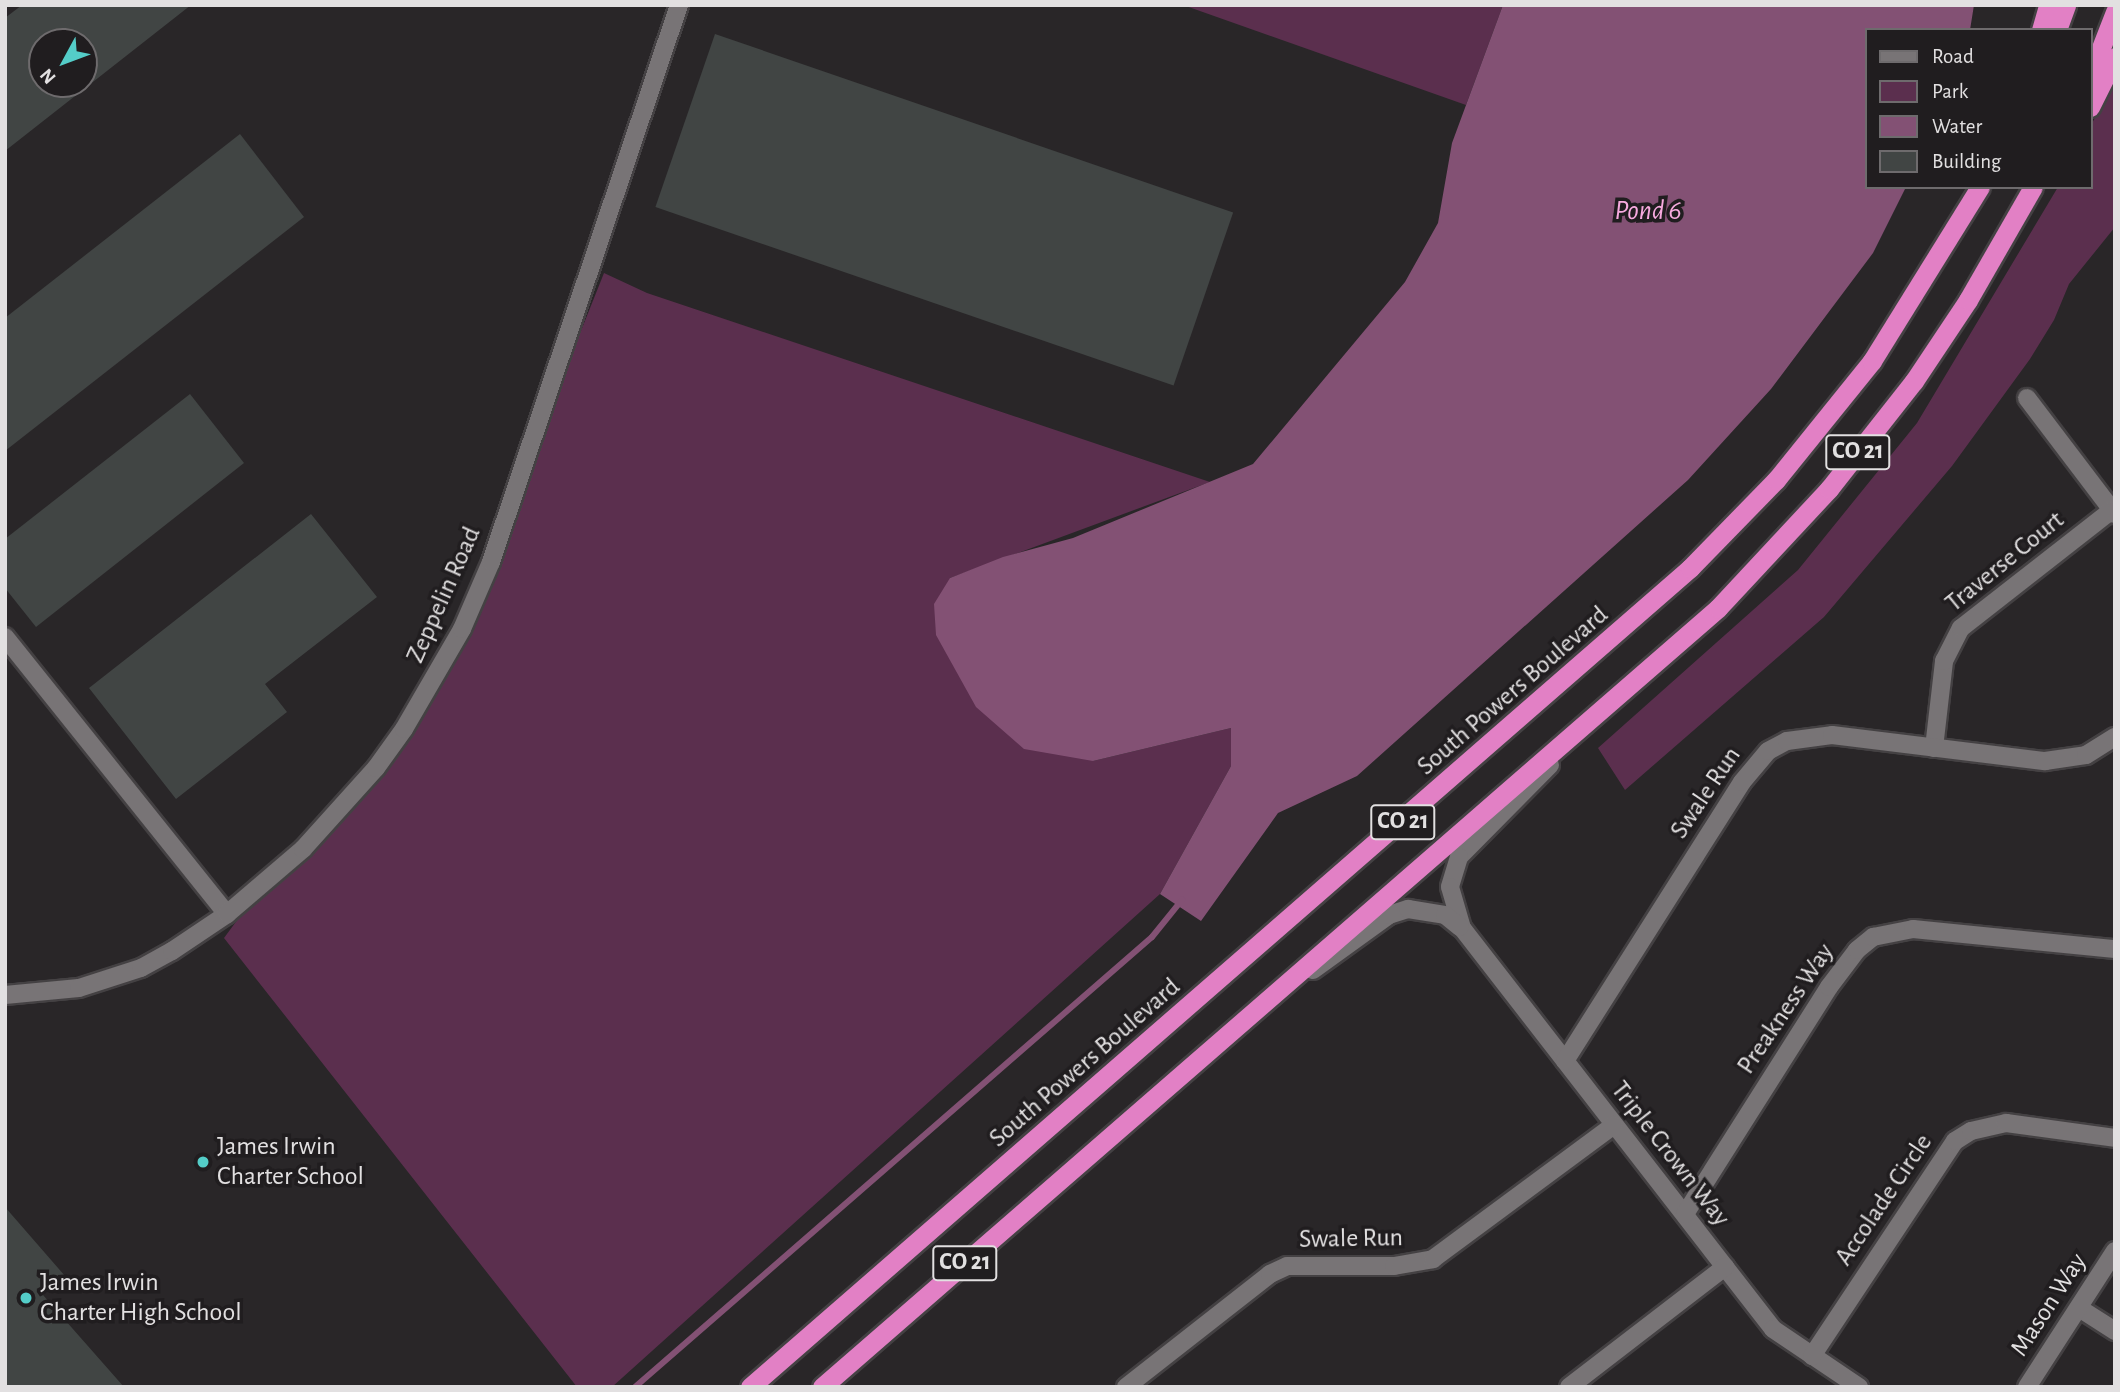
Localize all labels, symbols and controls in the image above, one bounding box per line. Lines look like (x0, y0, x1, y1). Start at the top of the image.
north arrow (28, 28, 98, 98)
legend (1864, 28, 2092, 189)
text: Road (1932, 46, 1974, 67)
text: N (37, 65, 60, 87)
text: Park (1932, 81, 1968, 102)
text: Water (1932, 116, 1982, 137)
text: Building (1932, 151, 2001, 172)
water label: Pond 6 (1615, 194, 1681, 228)
road number: CO 21 (1825, 432, 1891, 472)
street label: Traverse Court (1940, 505, 2070, 619)
street label: Zeppelin Road (400, 522, 488, 668)
street label: South Powers Boulevard (1411, 600, 1615, 782)
street label: Swale Run (1664, 741, 1748, 845)
road number: CO 21 (1370, 802, 1436, 842)
street label: Preakness Way (1731, 938, 1841, 1080)
street label: South Powers Boulevard (983, 972, 1187, 1154)
street label: Triple Crown Way (1604, 1075, 1736, 1233)
street label: Accolade Circle (1829, 1128, 1939, 1272)
place label: James Irwin Charter School (217, 1131, 364, 1192)
marker: James Irwin Charter School (195, 1154, 211, 1170)
street label: Swale Run (1299, 1222, 1403, 1256)
road number: CO 21 (932, 1242, 998, 1283)
street label: Mason Way (2004, 1248, 2094, 1362)
place label: James Irwin Charter High School (40, 1267, 242, 1328)
marker: James Irwin Charter High School (18, 1290, 34, 1306)

